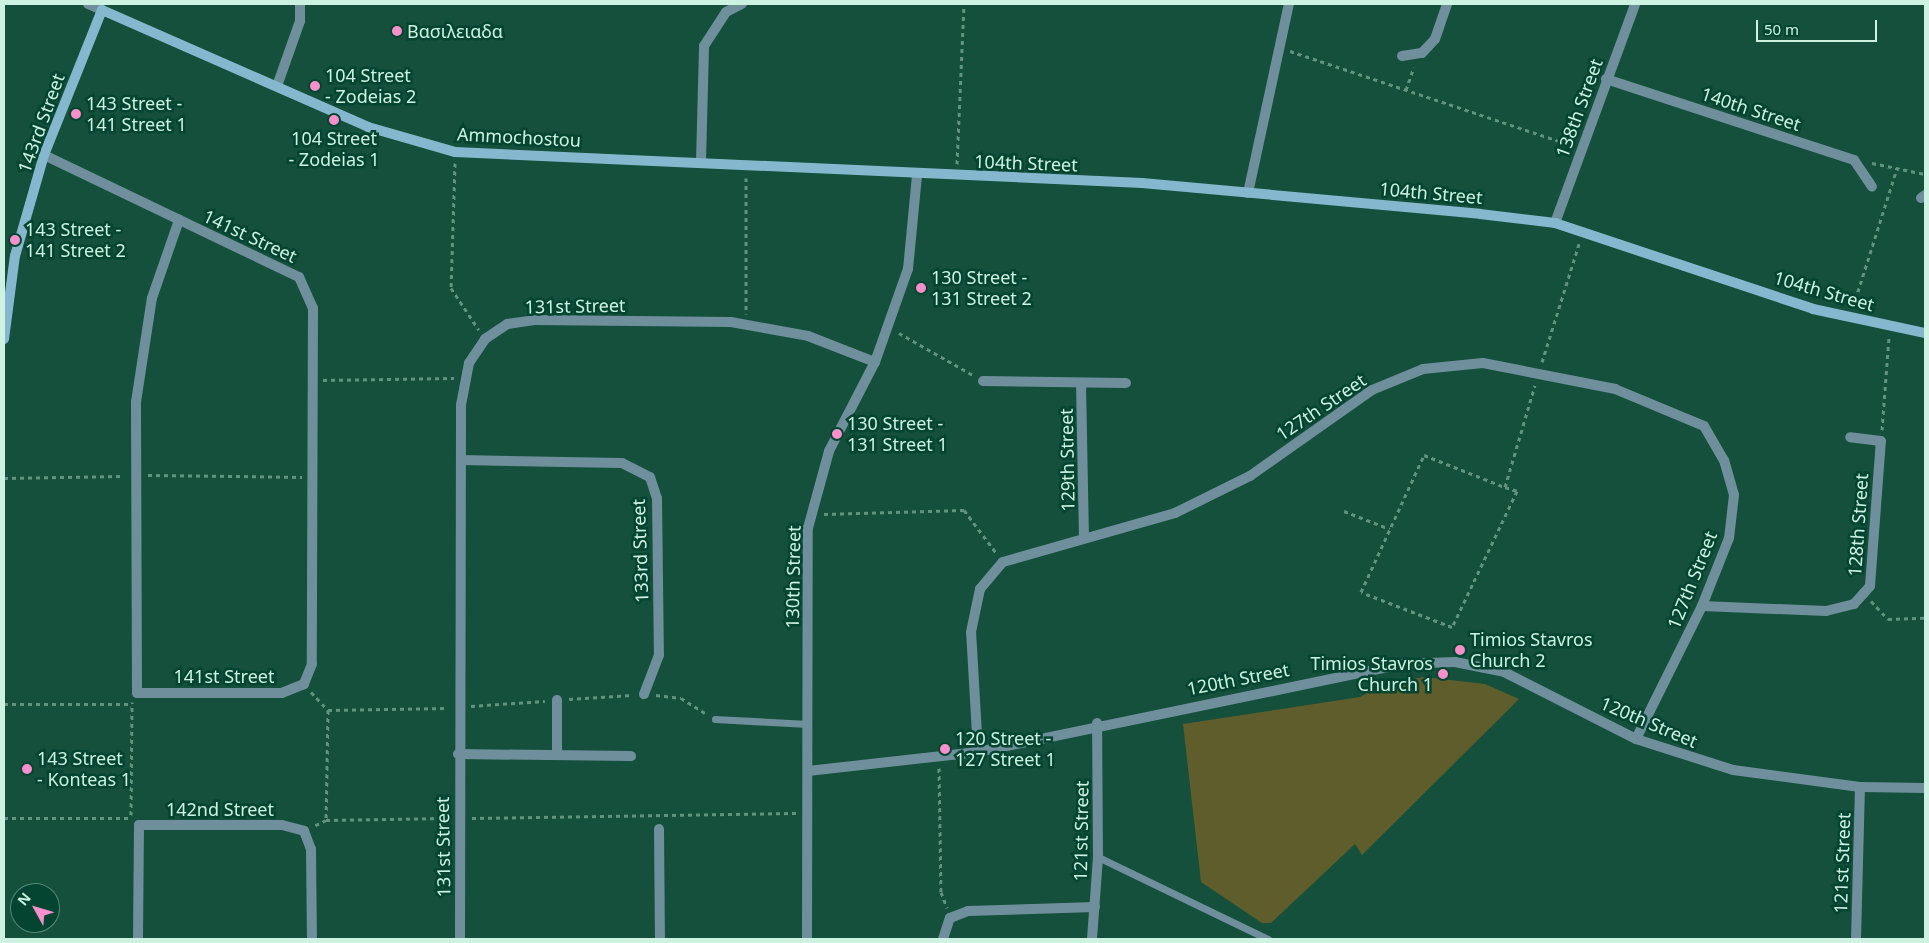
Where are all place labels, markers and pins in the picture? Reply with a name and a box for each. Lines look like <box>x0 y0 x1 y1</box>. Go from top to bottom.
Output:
place label: Βασιλειαδα <box>407 20 503 42</box>
marker: Βασιλειαδα <box>391 25 403 37</box>
place label: 104 Street - Zodeias 2 <box>325 65 416 108</box>
marker: 104 Street - Zodeias 2 <box>309 80 321 92</box>
place label: 143 Street - 141 Street 1 <box>86 93 187 136</box>
marker: 143 Street - 141 Street 1 <box>70 108 82 120</box>
marker: 104 Street - Zodeias 1 <box>328 114 340 126</box>
place label: 104 Street - Zodeias 1 <box>288 128 380 170</box>
place label: 143 Street - 141 Street 2 <box>25 219 126 262</box>
marker: 143 Street - 141 Street 2 <box>9 234 21 246</box>
place label: 130 Street - 131 Street 2 <box>931 267 1032 310</box>
marker: 130 Street - 131 Street 2 <box>915 282 927 294</box>
place label: 130 Street - 131 Street 1 <box>847 413 948 456</box>
marker: 130 Street - 131 Street 1 <box>831 428 843 440</box>
place label: Timios Stavros Church 2 <box>1470 629 1593 672</box>
marker: Timios Stavros Church 2 <box>1454 644 1466 656</box>
place label: Timios Stavros Church 1 <box>1310 653 1433 696</box>
marker: Timios Stavros Church 1 <box>1437 668 1449 680</box>
place label: 120 Street - 127 Street 1 <box>955 728 1056 771</box>
marker: 120 Street - 127 Street 1 <box>939 743 951 755</box>
place label: 143 Street - Konteas 1 <box>37 748 131 791</box>
marker: 143 Street - Konteas 1 <box>21 763 33 775</box>

